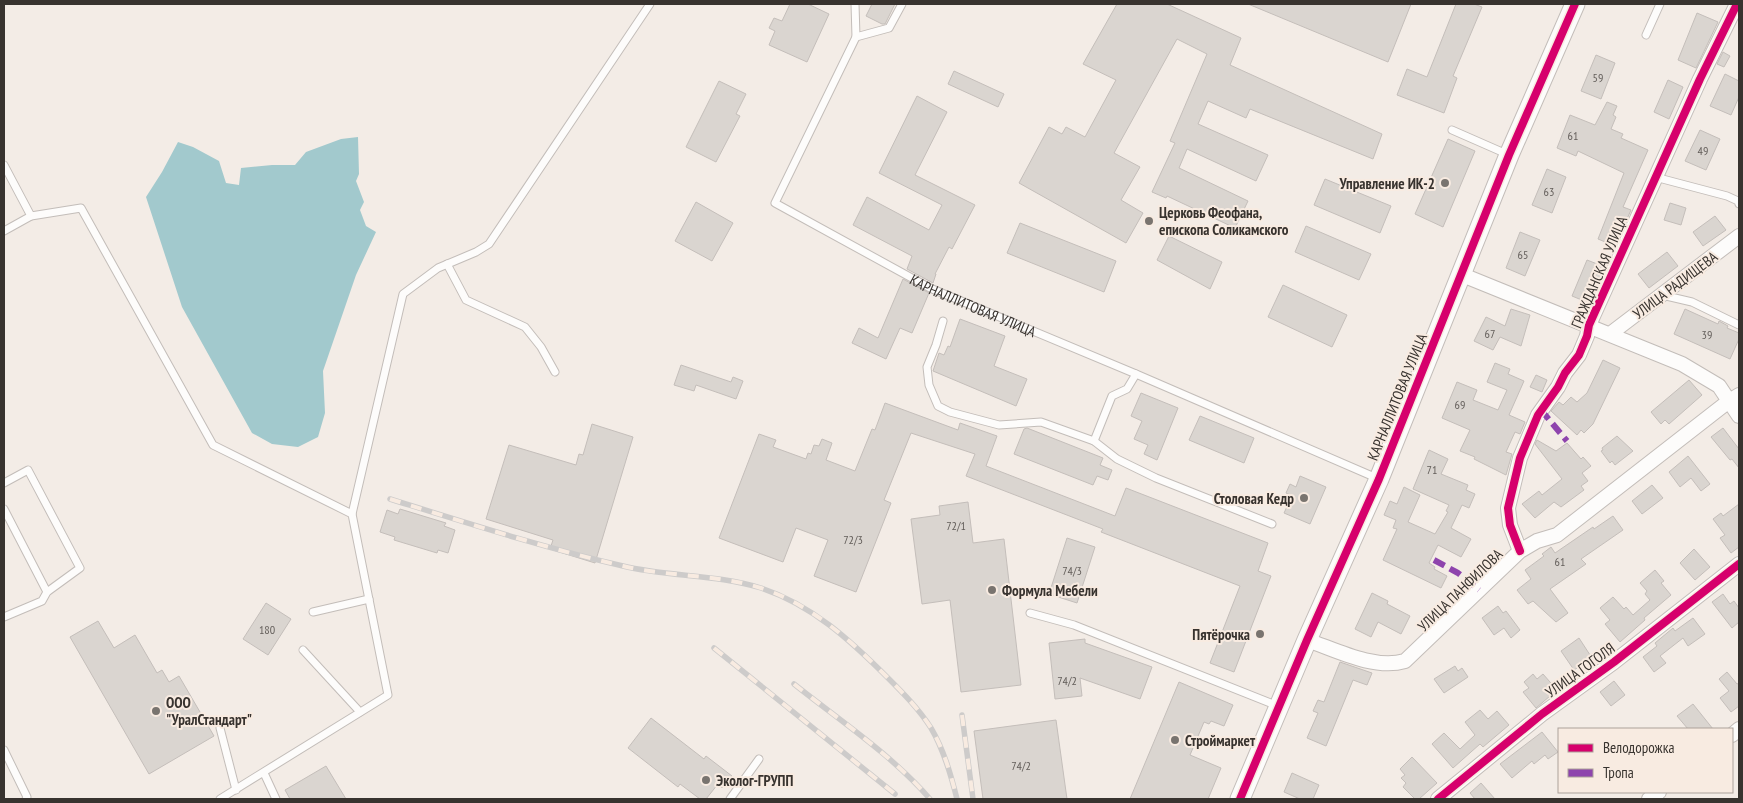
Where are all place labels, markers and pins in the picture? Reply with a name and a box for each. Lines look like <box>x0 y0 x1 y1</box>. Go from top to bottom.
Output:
place label: Управление ИК-2 <box>1338 174 1435 193</box>
marker: Управление ИК-2 <box>1439 177 1451 189</box>
place label: Церковь Феофана, епископа Соликамского <box>1159 203 1289 239</box>
marker: Церковь Феофана, епископа Соликамского <box>1143 215 1155 227</box>
place label: Столовая Кедр <box>1214 489 1294 508</box>
marker: Столовая Кедр <box>1298 492 1310 504</box>
place label: Формула Мебели <box>1002 581 1098 600</box>
marker: Формула Мебели <box>986 584 998 596</box>
place label: Пятёрочка <box>1192 625 1250 644</box>
marker: Пятёрочка <box>1254 628 1266 640</box>
place label: ООО "УралСтандарт" <box>166 693 252 729</box>
marker: ООО "УралСтандарт" <box>150 705 162 717</box>
place label: Строймаркет <box>1185 731 1256 750</box>
marker: Строймаркет <box>1169 734 1181 746</box>
place label: Эколог-ГРУПП <box>716 771 793 790</box>
marker: Эколог-ГРУПП <box>700 774 712 786</box>

